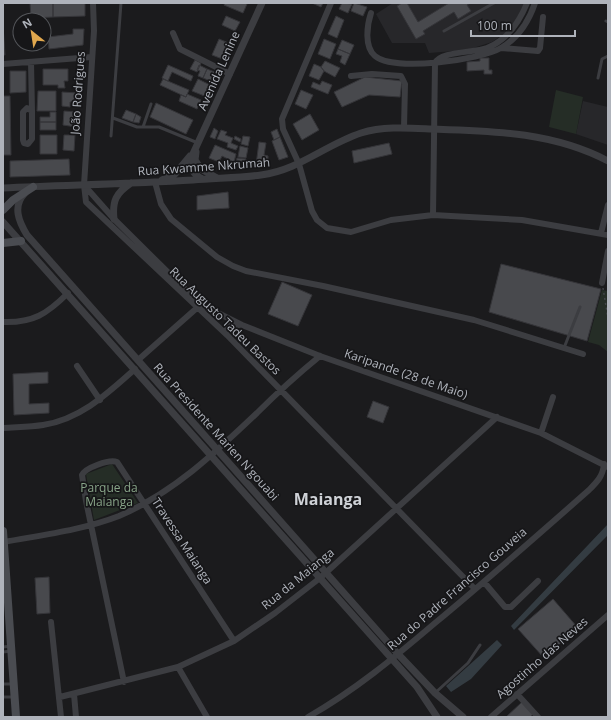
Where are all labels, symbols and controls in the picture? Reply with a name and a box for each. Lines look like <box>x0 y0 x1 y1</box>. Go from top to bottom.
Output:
north arrow <box>12 12 52 52</box>
scale bar <box>471 12 575 38</box>
text: N <box>19 14 34 32</box>
text: 100 m <box>477 17 512 34</box>
street label: Avenida Lenine <box>193 28 244 113</box>
street label: João Rodrigues <box>66 50 89 136</box>
street label: Rua Kwamme Nkrumah <box>137 153 271 180</box>
street label: Rua Augusto Tadeu Bastos <box>166 263 285 379</box>
street label: Karipande (28 de Maio) <box>342 344 471 403</box>
street label: Rua Presidente Marien N'gouabi <box>150 359 283 504</box>
park label: Parque da Maianga <box>80 479 138 510</box>
district label: Maianga <box>294 488 362 510</box>
street label: Travessa Maianga <box>148 494 217 587</box>
street label: Rua do Padre Francisco Gouveia <box>383 523 530 654</box>
street label: Rua da Maianga <box>258 544 338 613</box>
street label: Agostinho das Neves <box>492 613 591 702</box>

